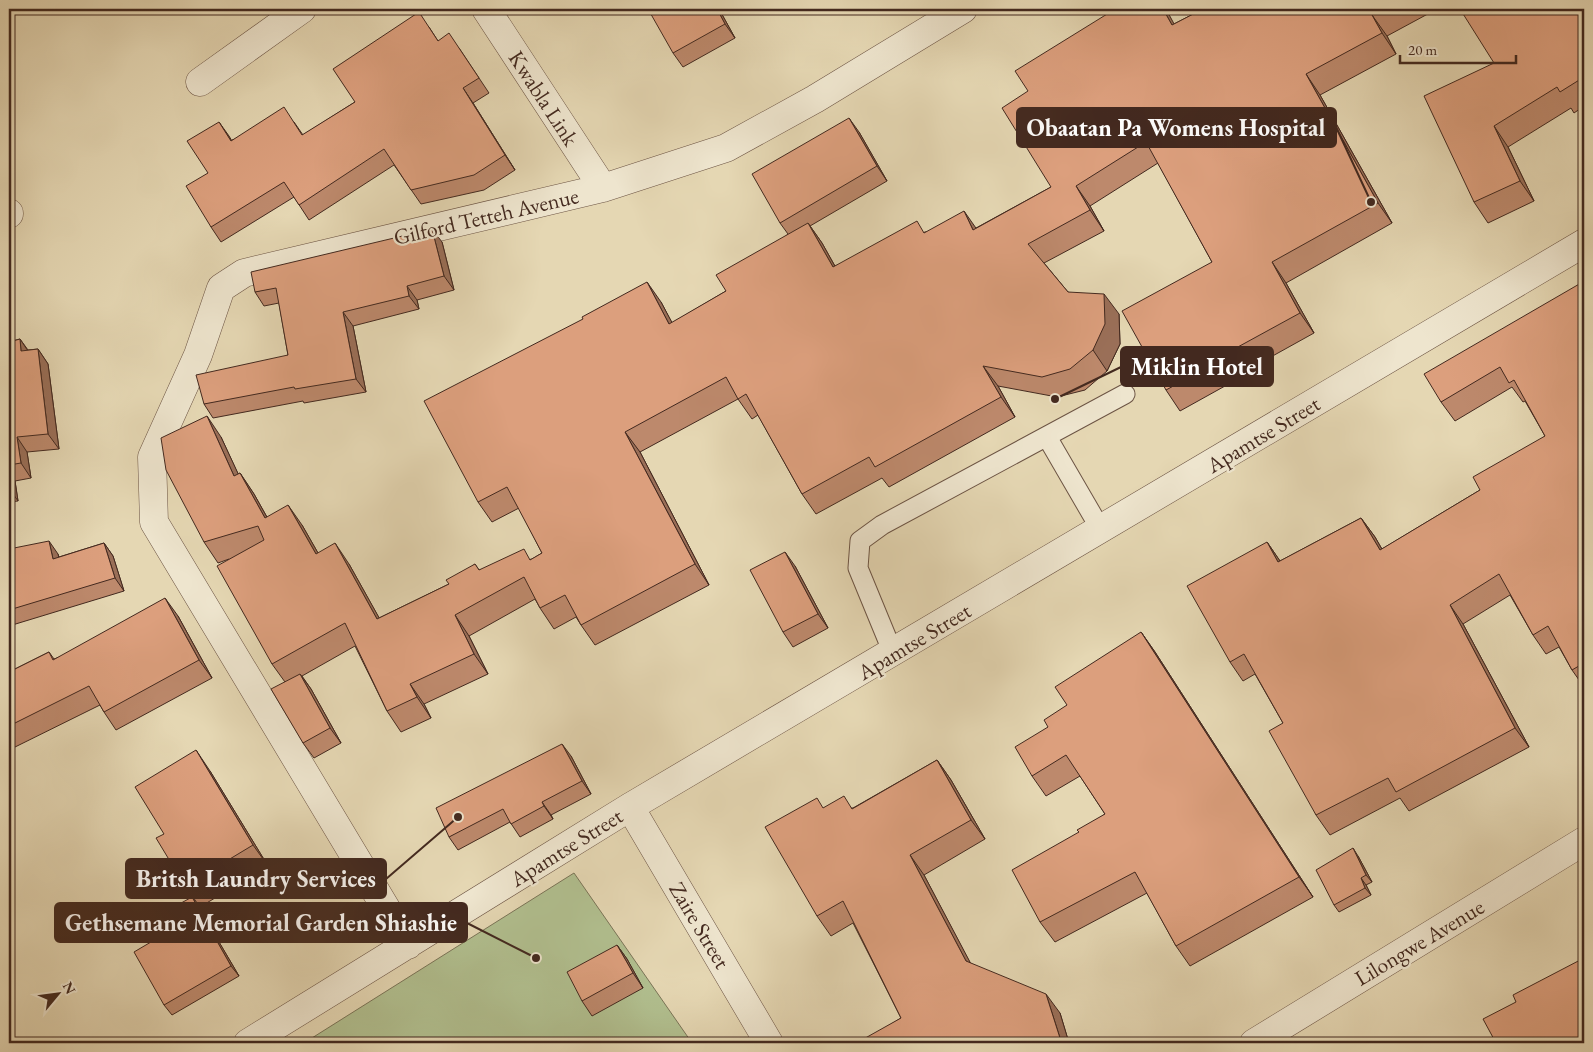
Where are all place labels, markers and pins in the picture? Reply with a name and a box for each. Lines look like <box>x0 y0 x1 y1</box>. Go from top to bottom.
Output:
callout: Obaatan Pa Womens Hospital <box>1017 108 1336 147</box>
callout: Miklin Hotel <box>1121 347 1273 386</box>
callout: Britsh Laundry Services <box>126 859 386 898</box>
callout: Gethsemane Memorial Garden Shiashie <box>55 903 467 942</box>

